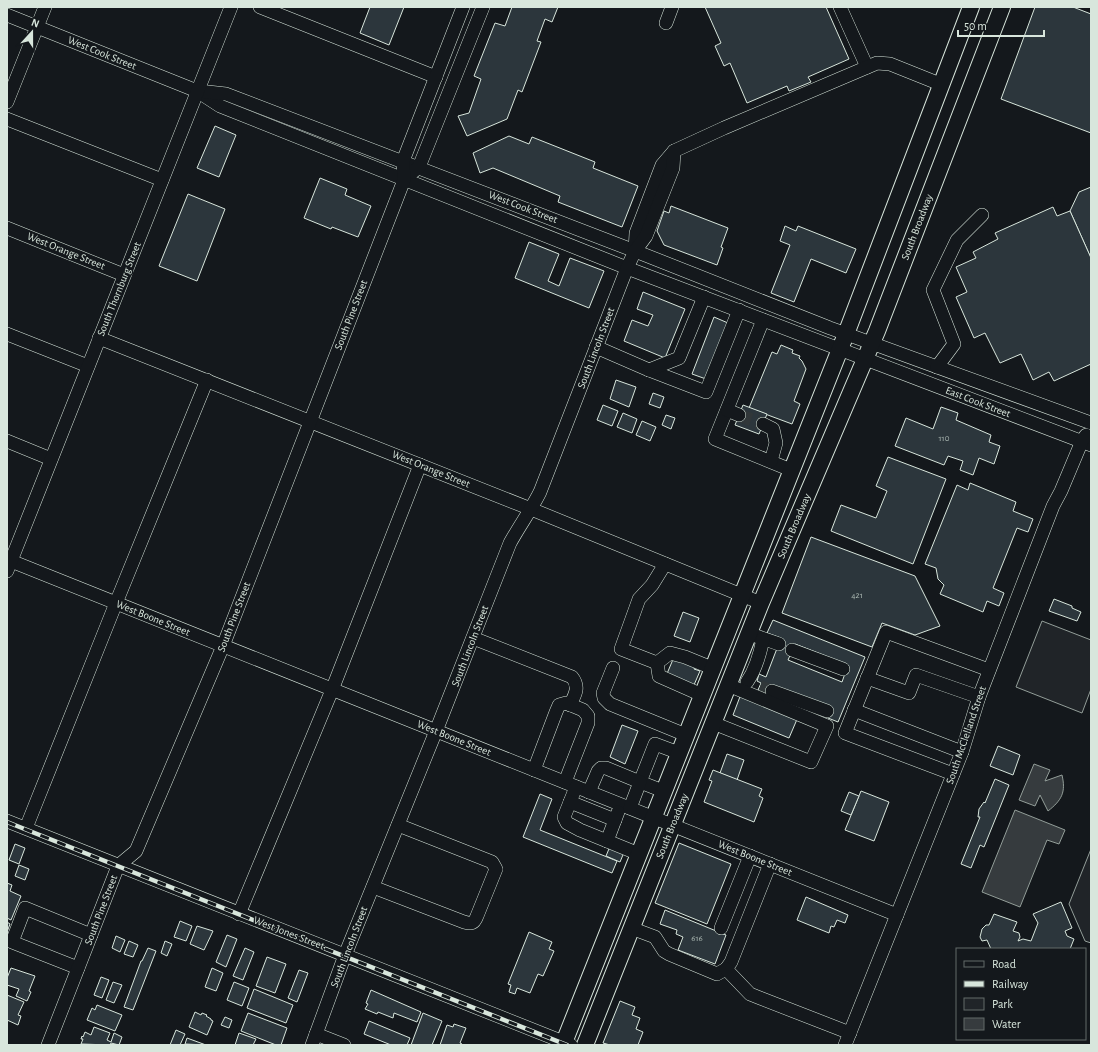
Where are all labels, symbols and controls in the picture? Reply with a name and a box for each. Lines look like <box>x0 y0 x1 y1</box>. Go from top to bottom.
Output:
north arrow <box>12 12 52 52</box>
scale bar <box>958 12 1044 38</box>
text: N <box>30 17 41 30</box>
text: 50 m <box>964 20 987 32</box>
street label: West Cook Street <box>66 34 138 72</box>
street label: West Cook Street <box>487 189 559 225</box>
street label: South Broadway <box>899 192 935 261</box>
street label: West Orange Street <box>25 230 107 272</box>
street label: South Thornburg Street <box>95 240 143 338</box>
street label: South Pine Street <box>333 278 370 351</box>
street label: South Lincoln Street <box>576 306 617 390</box>
street label: East Cook Street <box>944 385 1012 420</box>
house number: 110 <box>939 434 950 443</box>
street label: West Orange Street <box>390 448 472 490</box>
street label: South Broadway <box>775 492 813 560</box>
street label: South Pine Street <box>216 580 253 653</box>
house number: 421 <box>851 591 863 600</box>
street label: West Boone Street <box>114 598 192 638</box>
street label: South Lincoln Street <box>450 604 491 688</box>
street label: South McClelland Street <box>944 684 988 785</box>
street label: West Boone Street <box>415 718 493 758</box>
street label: South Broadway <box>654 791 690 860</box>
street label: West Boone Street <box>716 838 794 878</box>
street label: South Pine Street <box>83 873 120 946</box>
street label: South Lincoln Street <box>329 905 370 989</box>
street label: West Jones Street <box>252 914 326 952</box>
house number: 616 <box>691 934 703 943</box>
legend <box>956 948 1086 1040</box>
text: Road <box>992 958 1016 970</box>
text: Railway <box>992 978 1028 991</box>
text: Park <box>992 998 1013 1010</box>
text: Water <box>992 1018 1021 1030</box>

